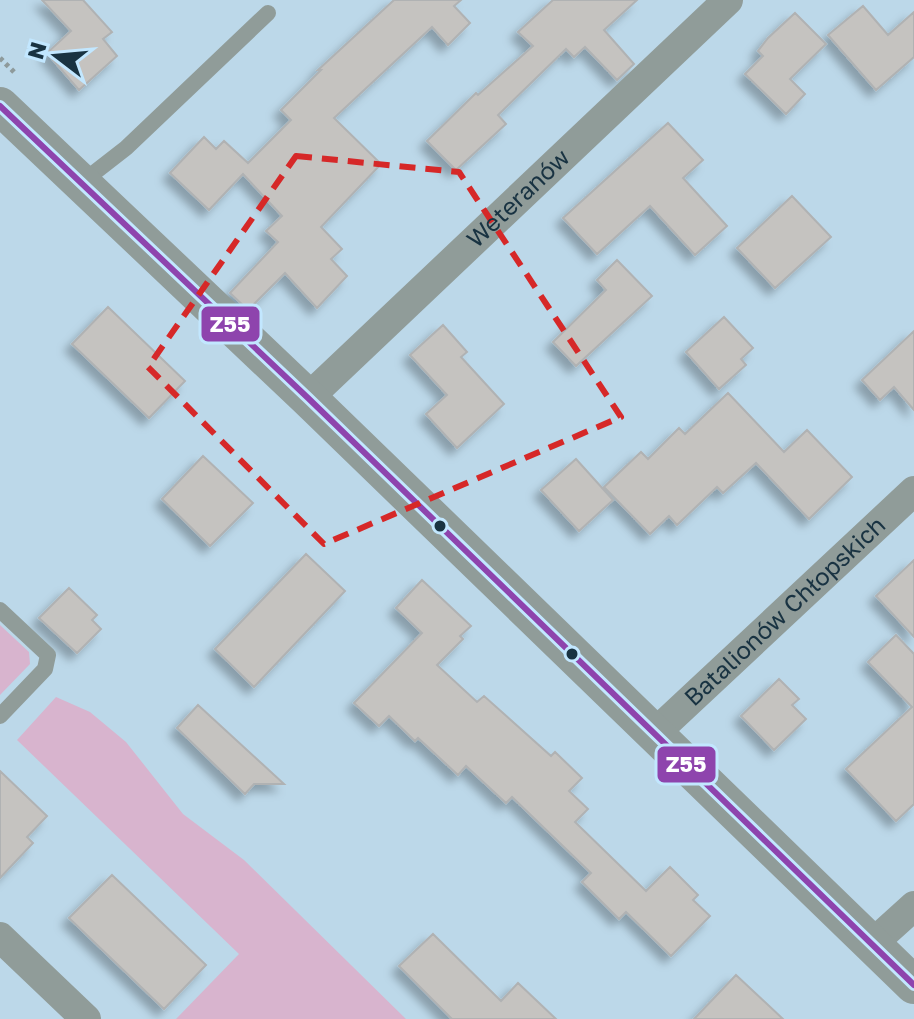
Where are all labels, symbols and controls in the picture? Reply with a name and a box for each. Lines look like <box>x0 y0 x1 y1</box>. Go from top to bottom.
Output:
north arrow <box>16 16 96 96</box>
text: N <box>21 39 52 62</box>
street label: Weteranów <box>460 142 575 253</box>
line badge: Z55 <box>200 305 261 343</box>
text: Z55 <box>210 310 250 337</box>
street label: Batalionów Chłopskich <box>678 510 890 711</box>
unlabelled marker <box>432 518 448 534</box>
unlabelled marker <box>564 646 580 662</box>
line badge: Z55 <box>656 745 717 784</box>
text: Z55 <box>666 750 706 777</box>

